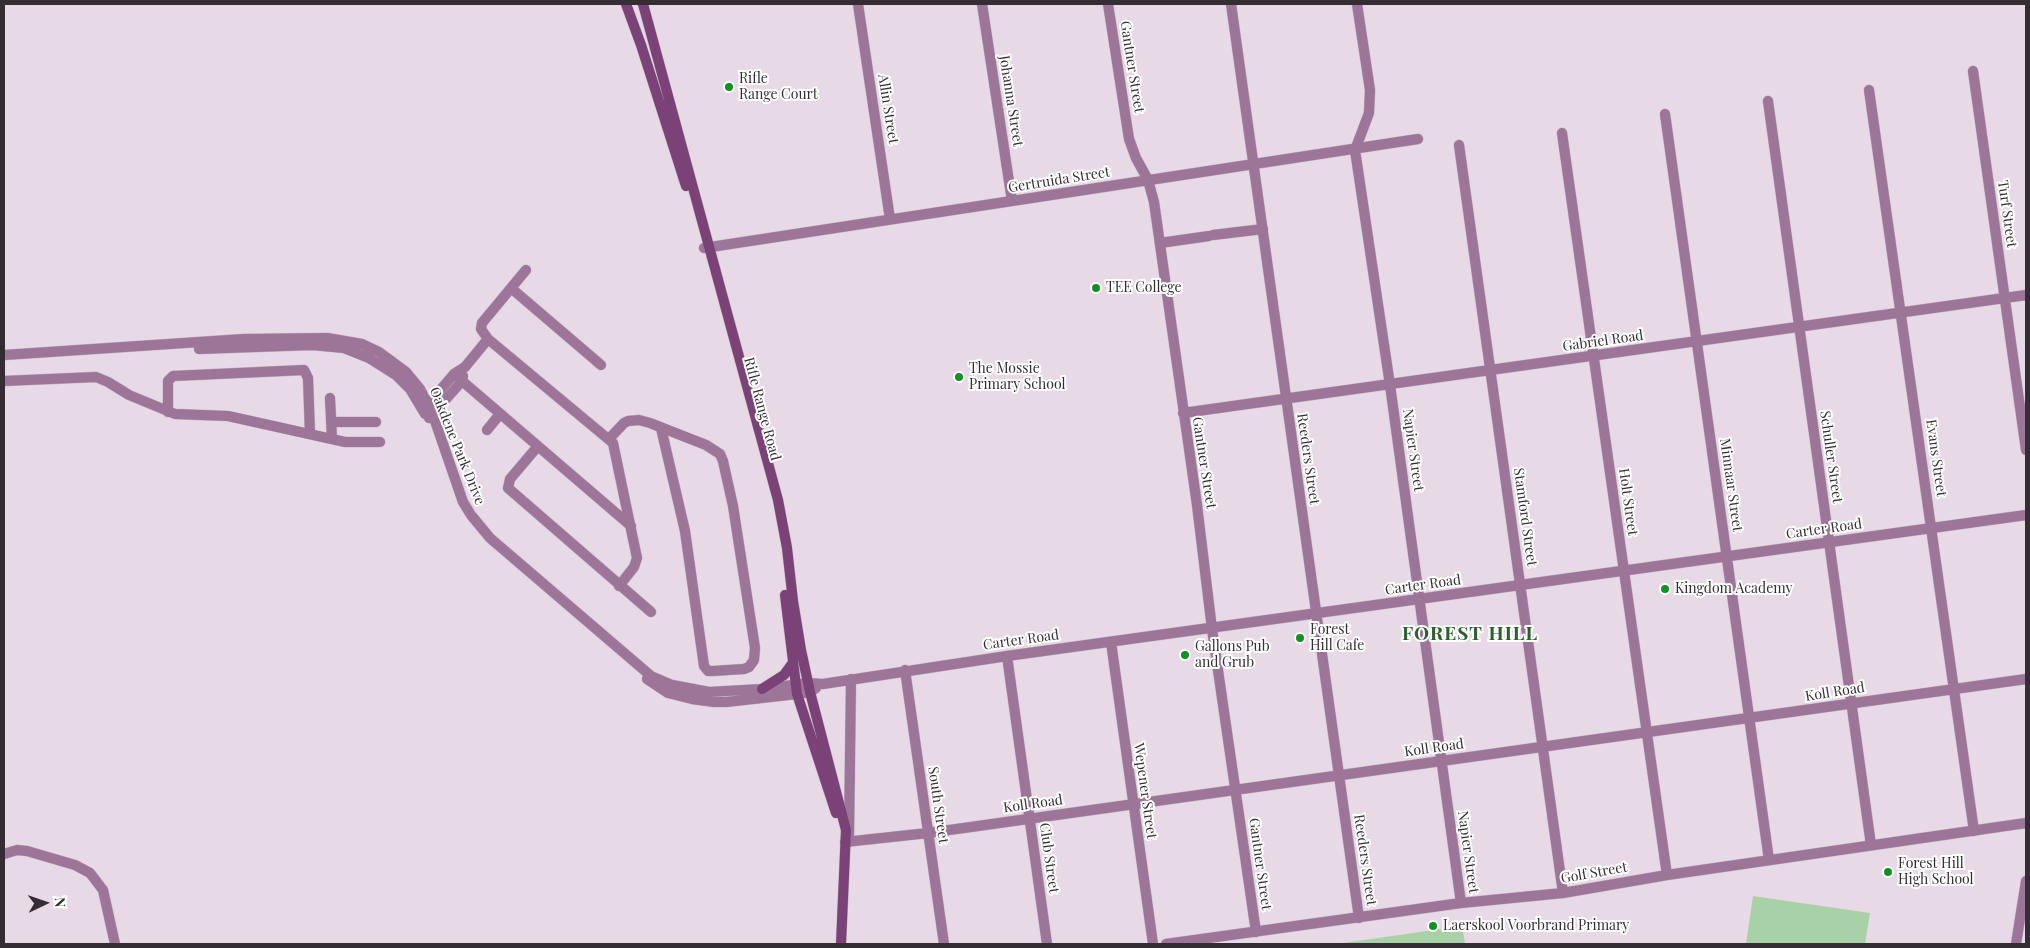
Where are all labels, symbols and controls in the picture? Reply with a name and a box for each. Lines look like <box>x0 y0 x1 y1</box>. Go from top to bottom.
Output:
street label: Gantner Street <box>1116 20 1148 114</box>
street label: Johanna Street <box>996 54 1026 148</box>
place label: Rifle Range Court <box>739 71 818 104</box>
street label: Allin Street <box>874 73 902 145</box>
marker: Rifle Range Court <box>723 81 735 93</box>
street label: Gertruida Street <box>1007 164 1111 196</box>
street label: Turf Street <box>1994 179 2020 249</box>
place label: TEE College <box>1106 280 1182 296</box>
marker: TEE College <box>1090 282 1102 294</box>
street label: Gabriel Road <box>1562 327 1644 355</box>
street label: Rifle Range Road <box>740 356 784 462</box>
place label: The Mossie Primary School <box>969 361 1066 394</box>
marker: The Mossie Primary School <box>953 371 965 383</box>
street label: Oakdene Park Drive <box>426 385 488 507</box>
street label: Napier Street <box>1399 408 1427 492</box>
street label: Schuller Street <box>1816 410 1846 504</box>
street label: Reeders Street <box>1293 412 1323 506</box>
street label: Gantner Street <box>1188 416 1220 510</box>
street label: Evans Street <box>1922 418 1950 498</box>
street label: Minnaar Street <box>1716 437 1746 533</box>
street label: Stamford Street <box>1510 467 1540 567</box>
street label: Holt Street <box>1615 467 1641 537</box>
street label: Carter Road <box>1785 515 1863 543</box>
street label: Carter Road <box>1384 571 1462 599</box>
place label: Kingdom Academy <box>1675 581 1793 597</box>
marker: Kingdom Academy <box>1659 583 1671 595</box>
place label: Forest Hill Cafe <box>1310 622 1364 654</box>
district label: FOREST HILL <box>1401 623 1539 645</box>
street label: Carter Road <box>982 626 1060 654</box>
marker: Forest Hill Cafe <box>1294 632 1306 644</box>
place label: Gallons Pub and Grub <box>1195 639 1270 672</box>
marker: Gallons Pub and Grub <box>1179 649 1191 661</box>
street label: Koll Road <box>1804 679 1866 705</box>
street label: Koll Road <box>1403 736 1465 760</box>
street label: Wepener Street <box>1130 742 1160 840</box>
street label: South Street <box>924 765 952 845</box>
street label: Koll Road <box>1002 792 1064 816</box>
street label: Napier Street <box>1454 810 1482 894</box>
street label: Reeders Street <box>1350 813 1380 907</box>
street label: Gantner Street <box>1245 817 1275 911</box>
street label: Club Street <box>1036 822 1062 894</box>
place label: Forest Hill High School <box>1898 856 1974 889</box>
street label: Golf Street <box>1560 859 1628 887</box>
marker: Forest Hill High School <box>1882 866 1894 878</box>
north arrow <box>20 878 70 928</box>
text: N <box>51 897 70 908</box>
place label: Laerskool Voorbrand Primary <box>1443 918 1629 934</box>
marker: Laerskool Voorbrand Primary <box>1427 920 1439 932</box>

